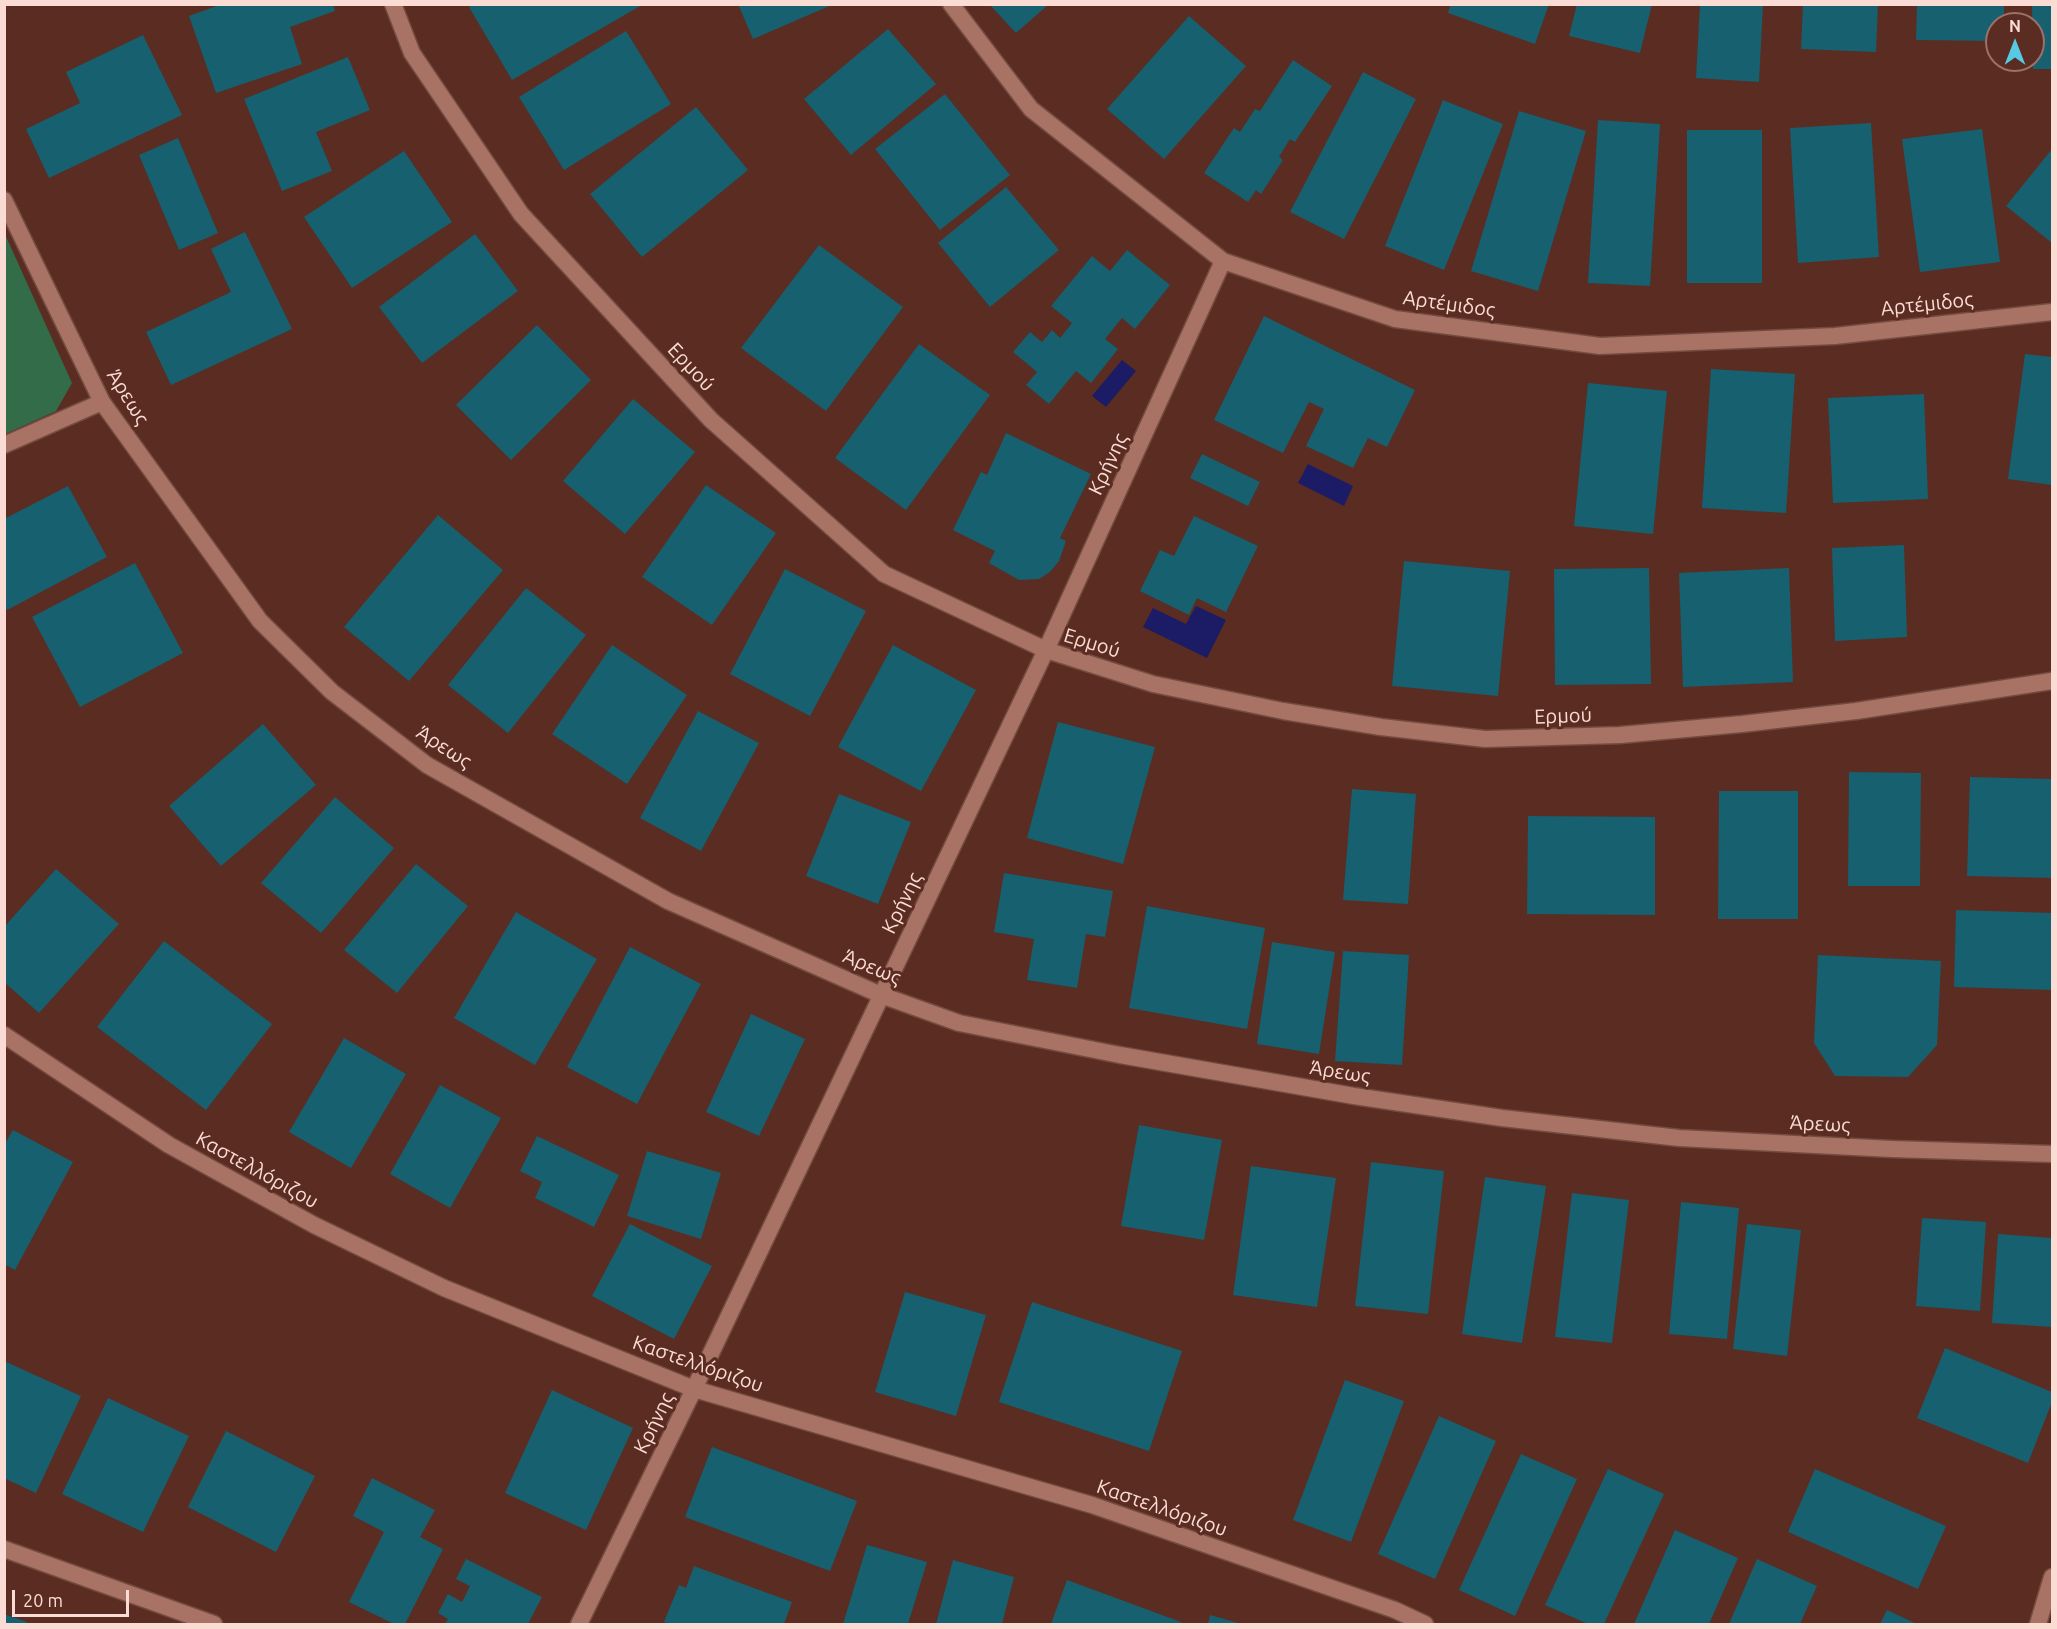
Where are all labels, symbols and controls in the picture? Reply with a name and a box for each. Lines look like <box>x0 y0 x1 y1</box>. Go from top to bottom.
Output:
north arrow <box>1985 12 2045 72</box>
text: N <box>2009 17 2021 35</box>
street label: Αρτέμιδος <box>1401 286 1497 322</box>
street label: Αρτέμιδος <box>1880 287 1974 321</box>
street label: Ερμού <box>663 338 719 396</box>
street label: Άρεως <box>102 365 154 429</box>
street label: Κρήνης <box>1083 429 1133 499</box>
street label: Ερμού <box>1061 623 1123 663</box>
street label: Ερμού <box>1534 703 1592 729</box>
street label: Άρεως <box>412 720 476 774</box>
street label: Κρήνης <box>877 868 927 938</box>
street label: Άρεως <box>839 944 905 990</box>
street label: Άρεως <box>1308 1055 1372 1089</box>
street label: Άρεως <box>1789 1110 1851 1138</box>
street label: Καστελλόριζου <box>192 1126 322 1214</box>
street label: Καστελλόριζου <box>630 1330 766 1398</box>
street label: Κρήνης <box>629 1388 679 1458</box>
street label: Καστελλόριζου <box>1094 1474 1230 1542</box>
scale bar <box>15 1578 132 1616</box>
text: 20 m <box>23 1590 63 1610</box>

